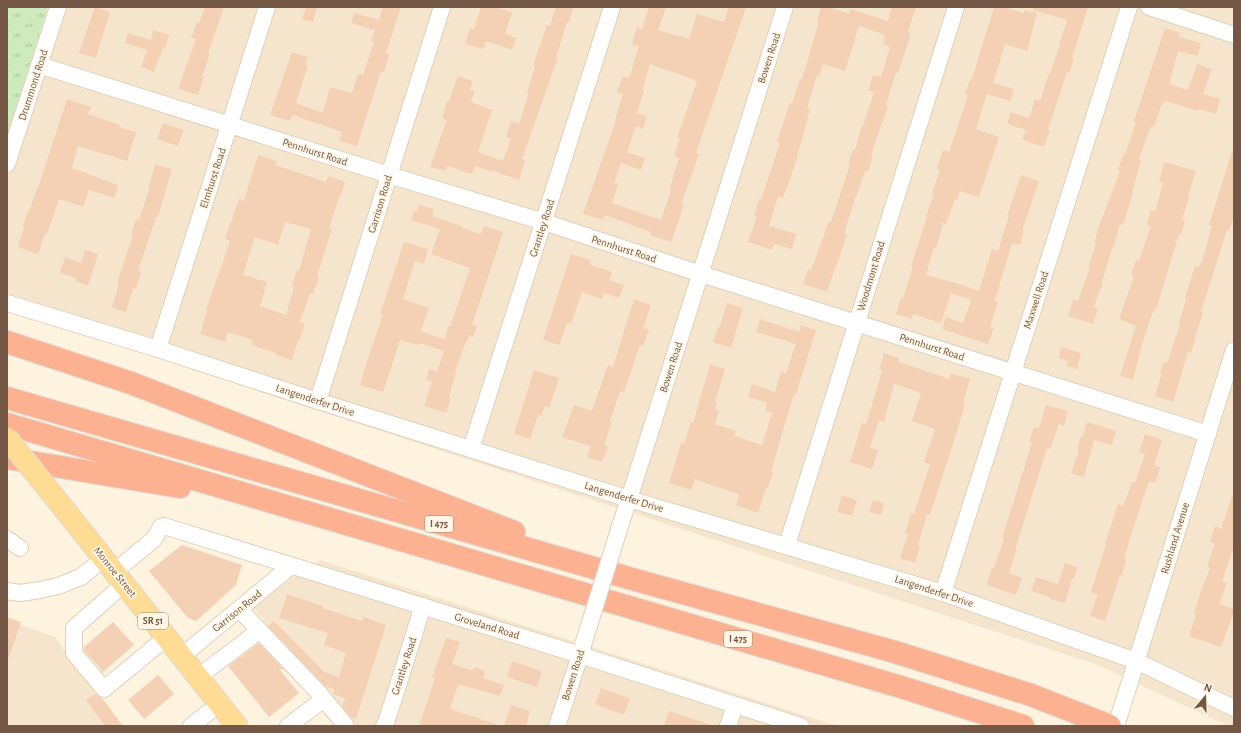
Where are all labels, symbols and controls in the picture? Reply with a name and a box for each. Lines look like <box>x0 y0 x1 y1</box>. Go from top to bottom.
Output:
street label: Bowen Road <box>756 31 782 85</box>
street label: Drummond Road <box>16 48 50 122</box>
street label: Pennhurst Road <box>281 136 349 168</box>
street label: Elmhurst Road <box>198 146 228 210</box>
street label: Garrison Road <box>366 173 394 234</box>
street label: Grantley Road <box>527 197 557 258</box>
street label: Pennhurst Road <box>590 233 658 265</box>
street label: Woodmont Road <box>855 239 887 312</box>
street label: Maxwell Road <box>1022 270 1051 330</box>
street label: Pennhurst Road <box>898 331 966 363</box>
street label: Bowen Road <box>658 340 684 394</box>
street label: Langenderfer Drive <box>274 382 356 418</box>
street label: Langenderfer Drive <box>583 480 665 514</box>
street label: Rushland Avenue <box>1159 501 1191 575</box>
road number: I 475 <box>425 516 453 532</box>
street label: Monroe Street <box>92 545 139 600</box>
street label: Langenderfer Drive <box>893 573 975 609</box>
street label: Garrison Road <box>210 588 264 634</box>
street label: Groveland Road <box>453 611 521 641</box>
road number: SR 51 <box>138 613 168 629</box>
road number: I 475 <box>724 631 752 647</box>
street label: Grantley Road <box>389 635 419 696</box>
street label: Bowen Road <box>560 648 586 702</box>
north arrow <box>1185 677 1225 717</box>
text: N <box>1203 682 1214 694</box>

